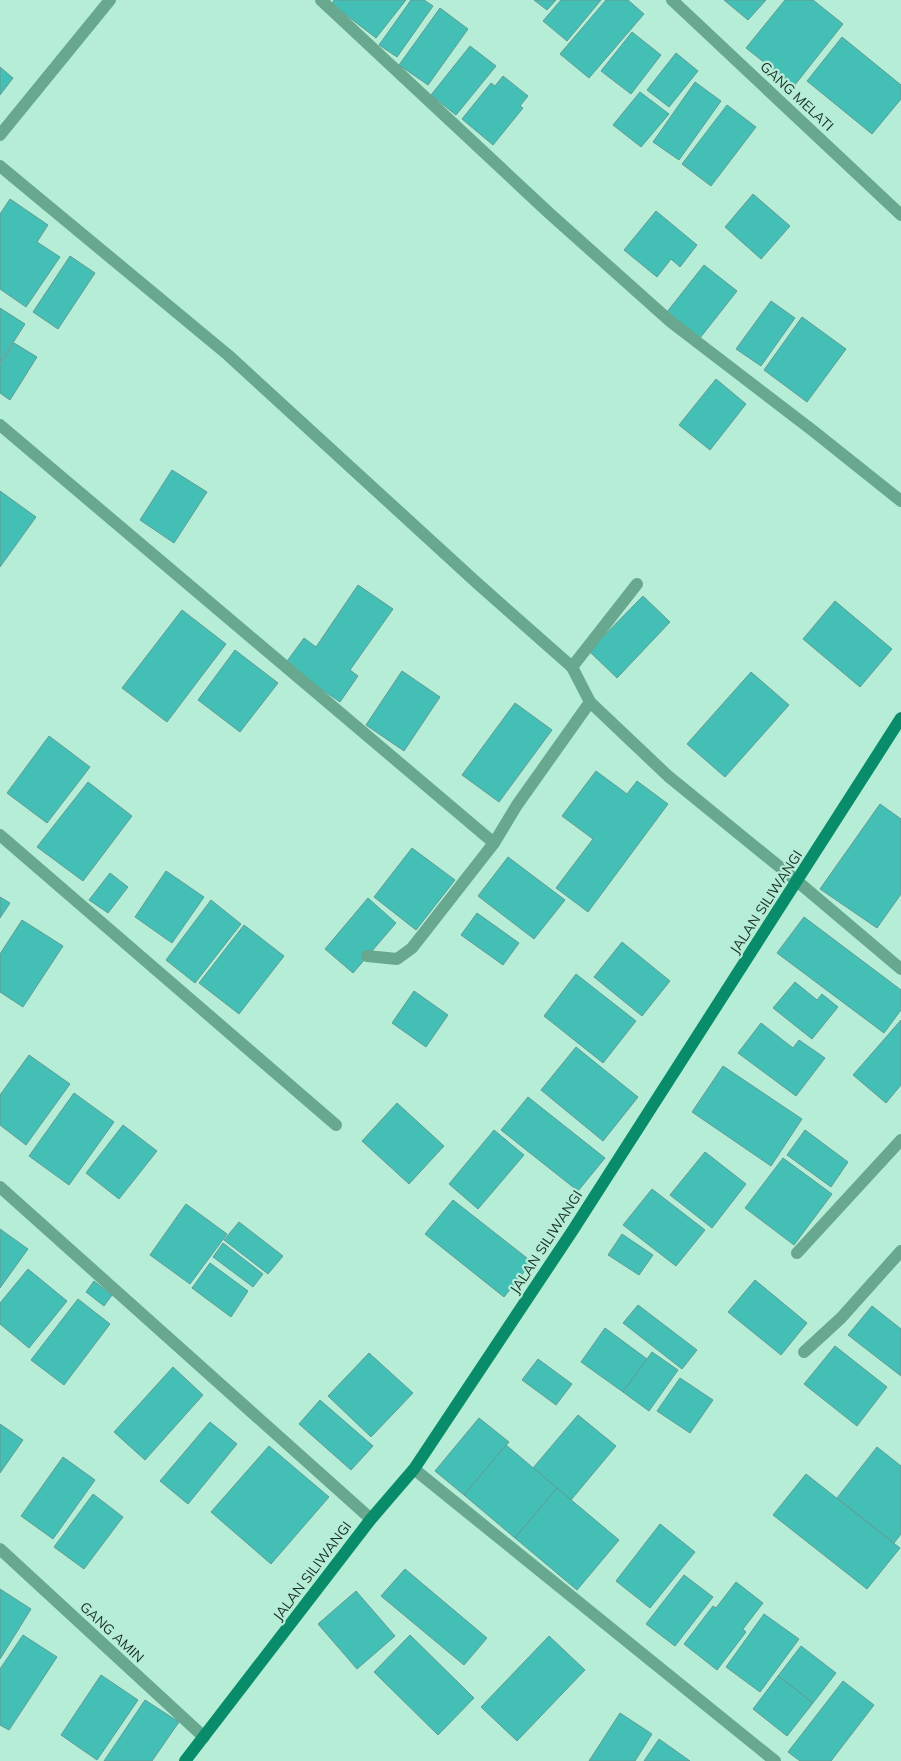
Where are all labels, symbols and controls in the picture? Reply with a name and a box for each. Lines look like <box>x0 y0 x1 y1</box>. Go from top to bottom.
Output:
street label: GANG MELATI <box>757 57 837 135</box>
street label: JALAN SILIWANGI <box>726 847 806 957</box>
street label: JALAN SILIWANGI <box>506 1187 586 1297</box>
street label: JALAN SILIWANGI <box>269 1518 355 1624</box>
street label: GANG AMIN <box>76 1598 148 1666</box>

